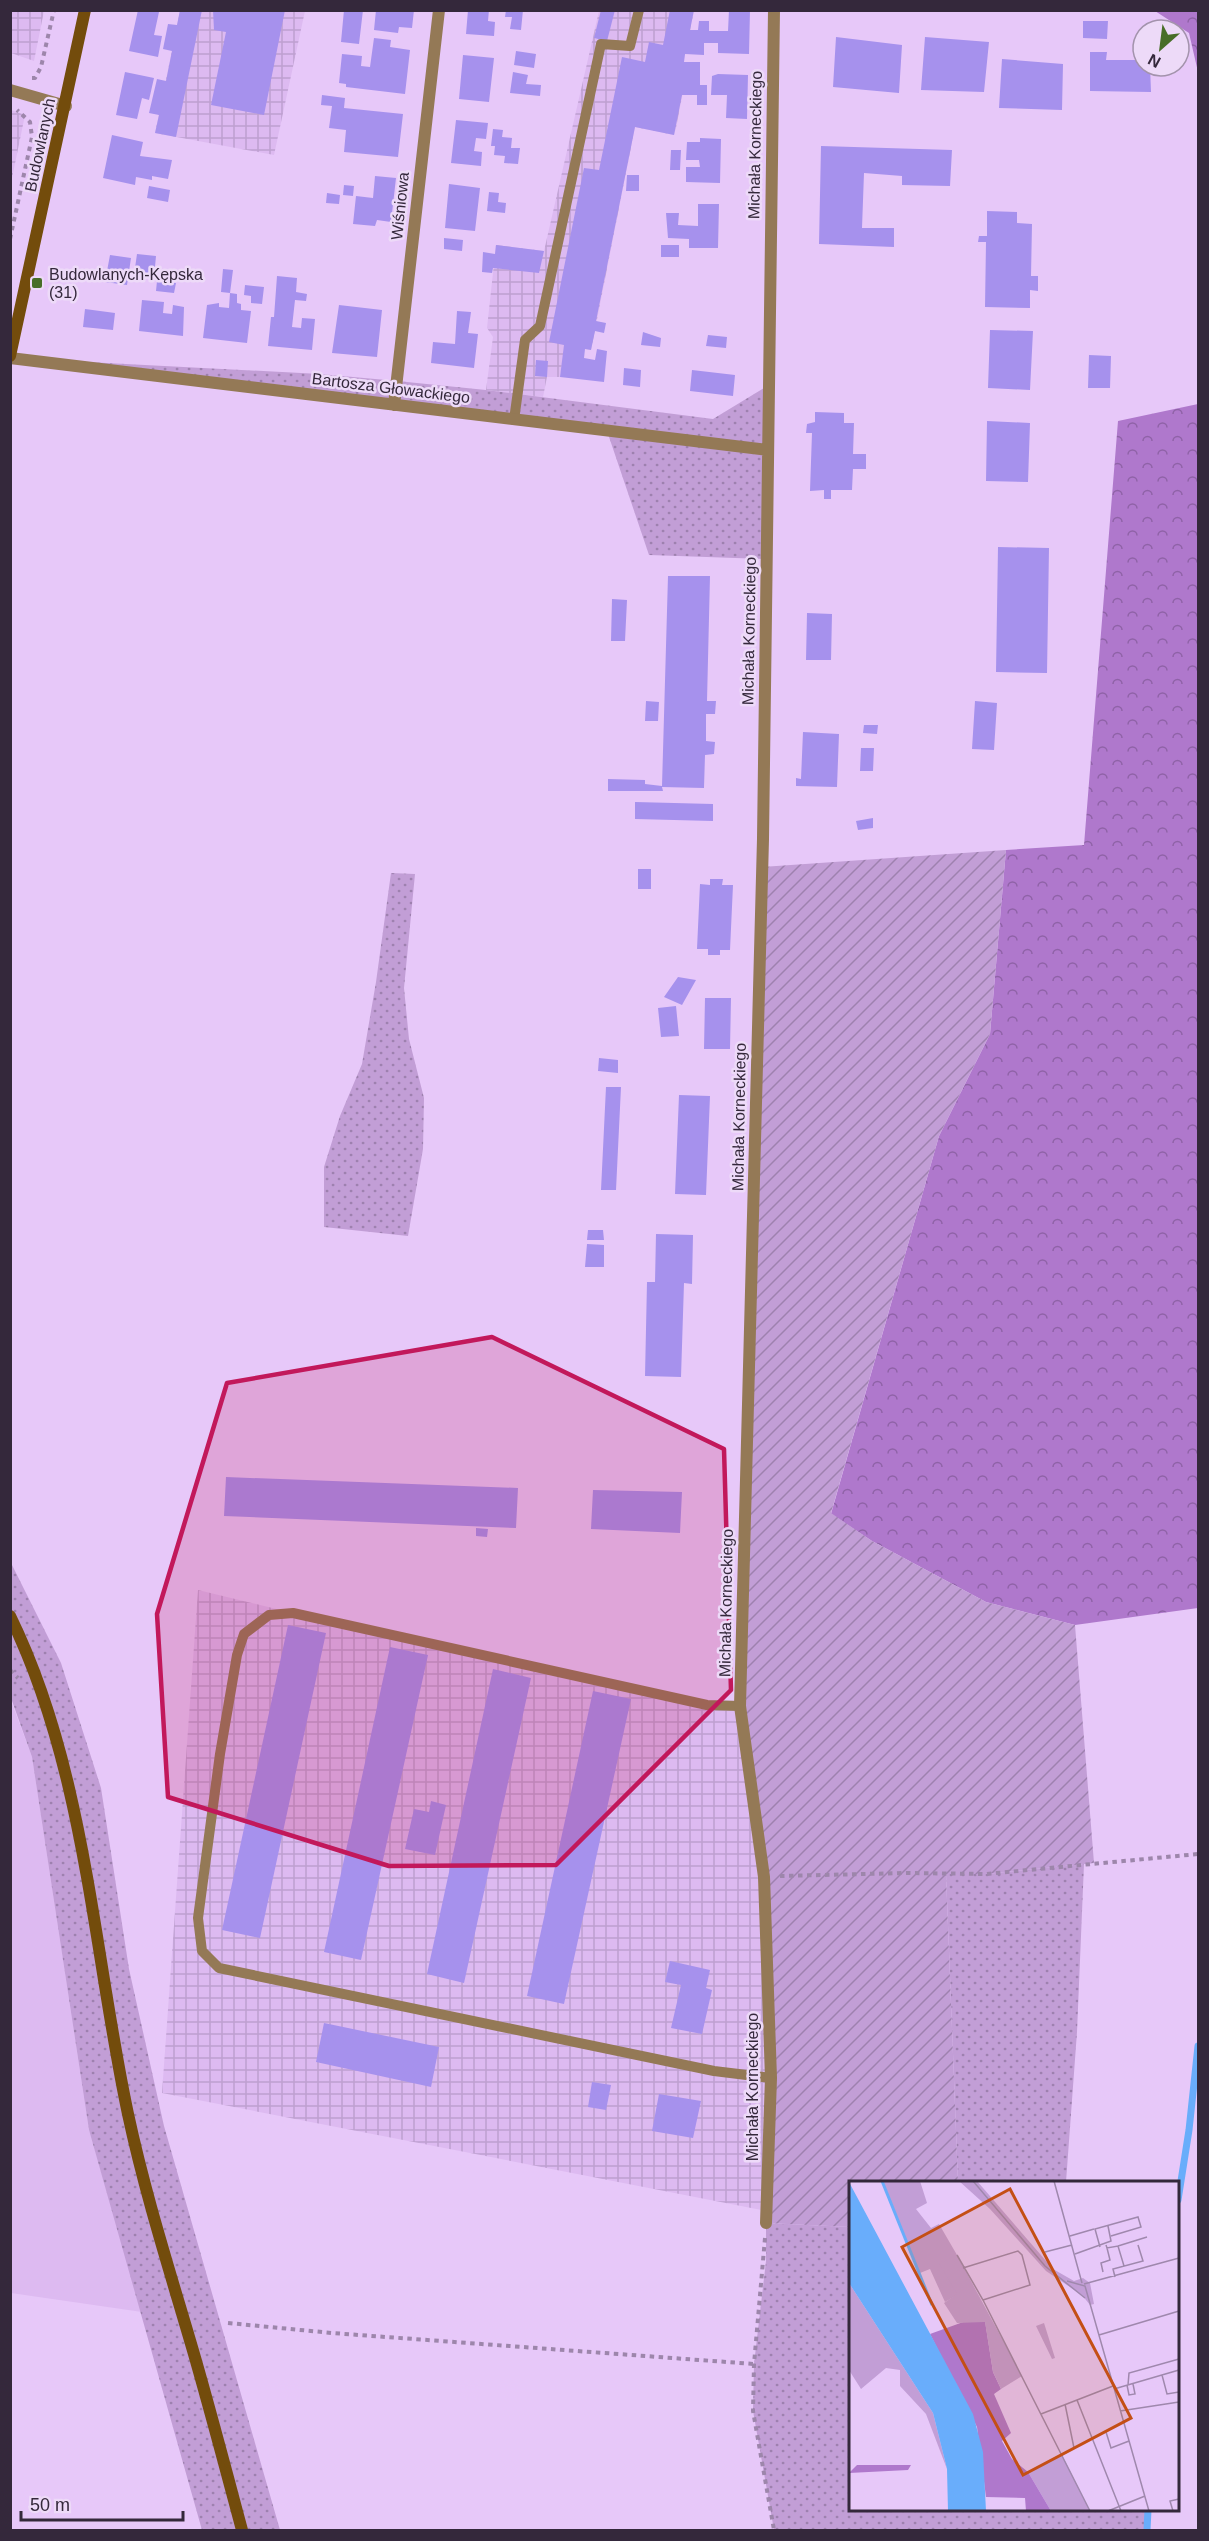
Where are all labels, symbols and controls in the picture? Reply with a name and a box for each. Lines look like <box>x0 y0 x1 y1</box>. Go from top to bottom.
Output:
north arrow <box>1131 18 1191 78</box>
text: N <box>1145 51 1163 71</box>
street label: Michała Korneckiego <box>745 71 765 219</box>
street label: Budowlanych <box>22 97 58 193</box>
street label: Wiśniowa <box>388 171 412 241</box>
place label: Budowlanych-Kępska (31) <box>49 266 203 301</box>
marker: Budowlanych-Kępska (31) <box>30 276 44 290</box>
street label: Bartosza Głowackiego <box>311 370 471 406</box>
street label: Michała Korneckiego <box>739 557 759 705</box>
street label: Michała Korneckiego <box>729 1043 749 1191</box>
street label: Michała Korneckiego <box>716 1529 736 1677</box>
street label: Michała Korneckiego <box>744 2013 761 2161</box>
inset map <box>849 2181 1179 2511</box>
scale bar <box>21 2484 183 2522</box>
text: 50 m <box>30 2495 70 2515</box>

